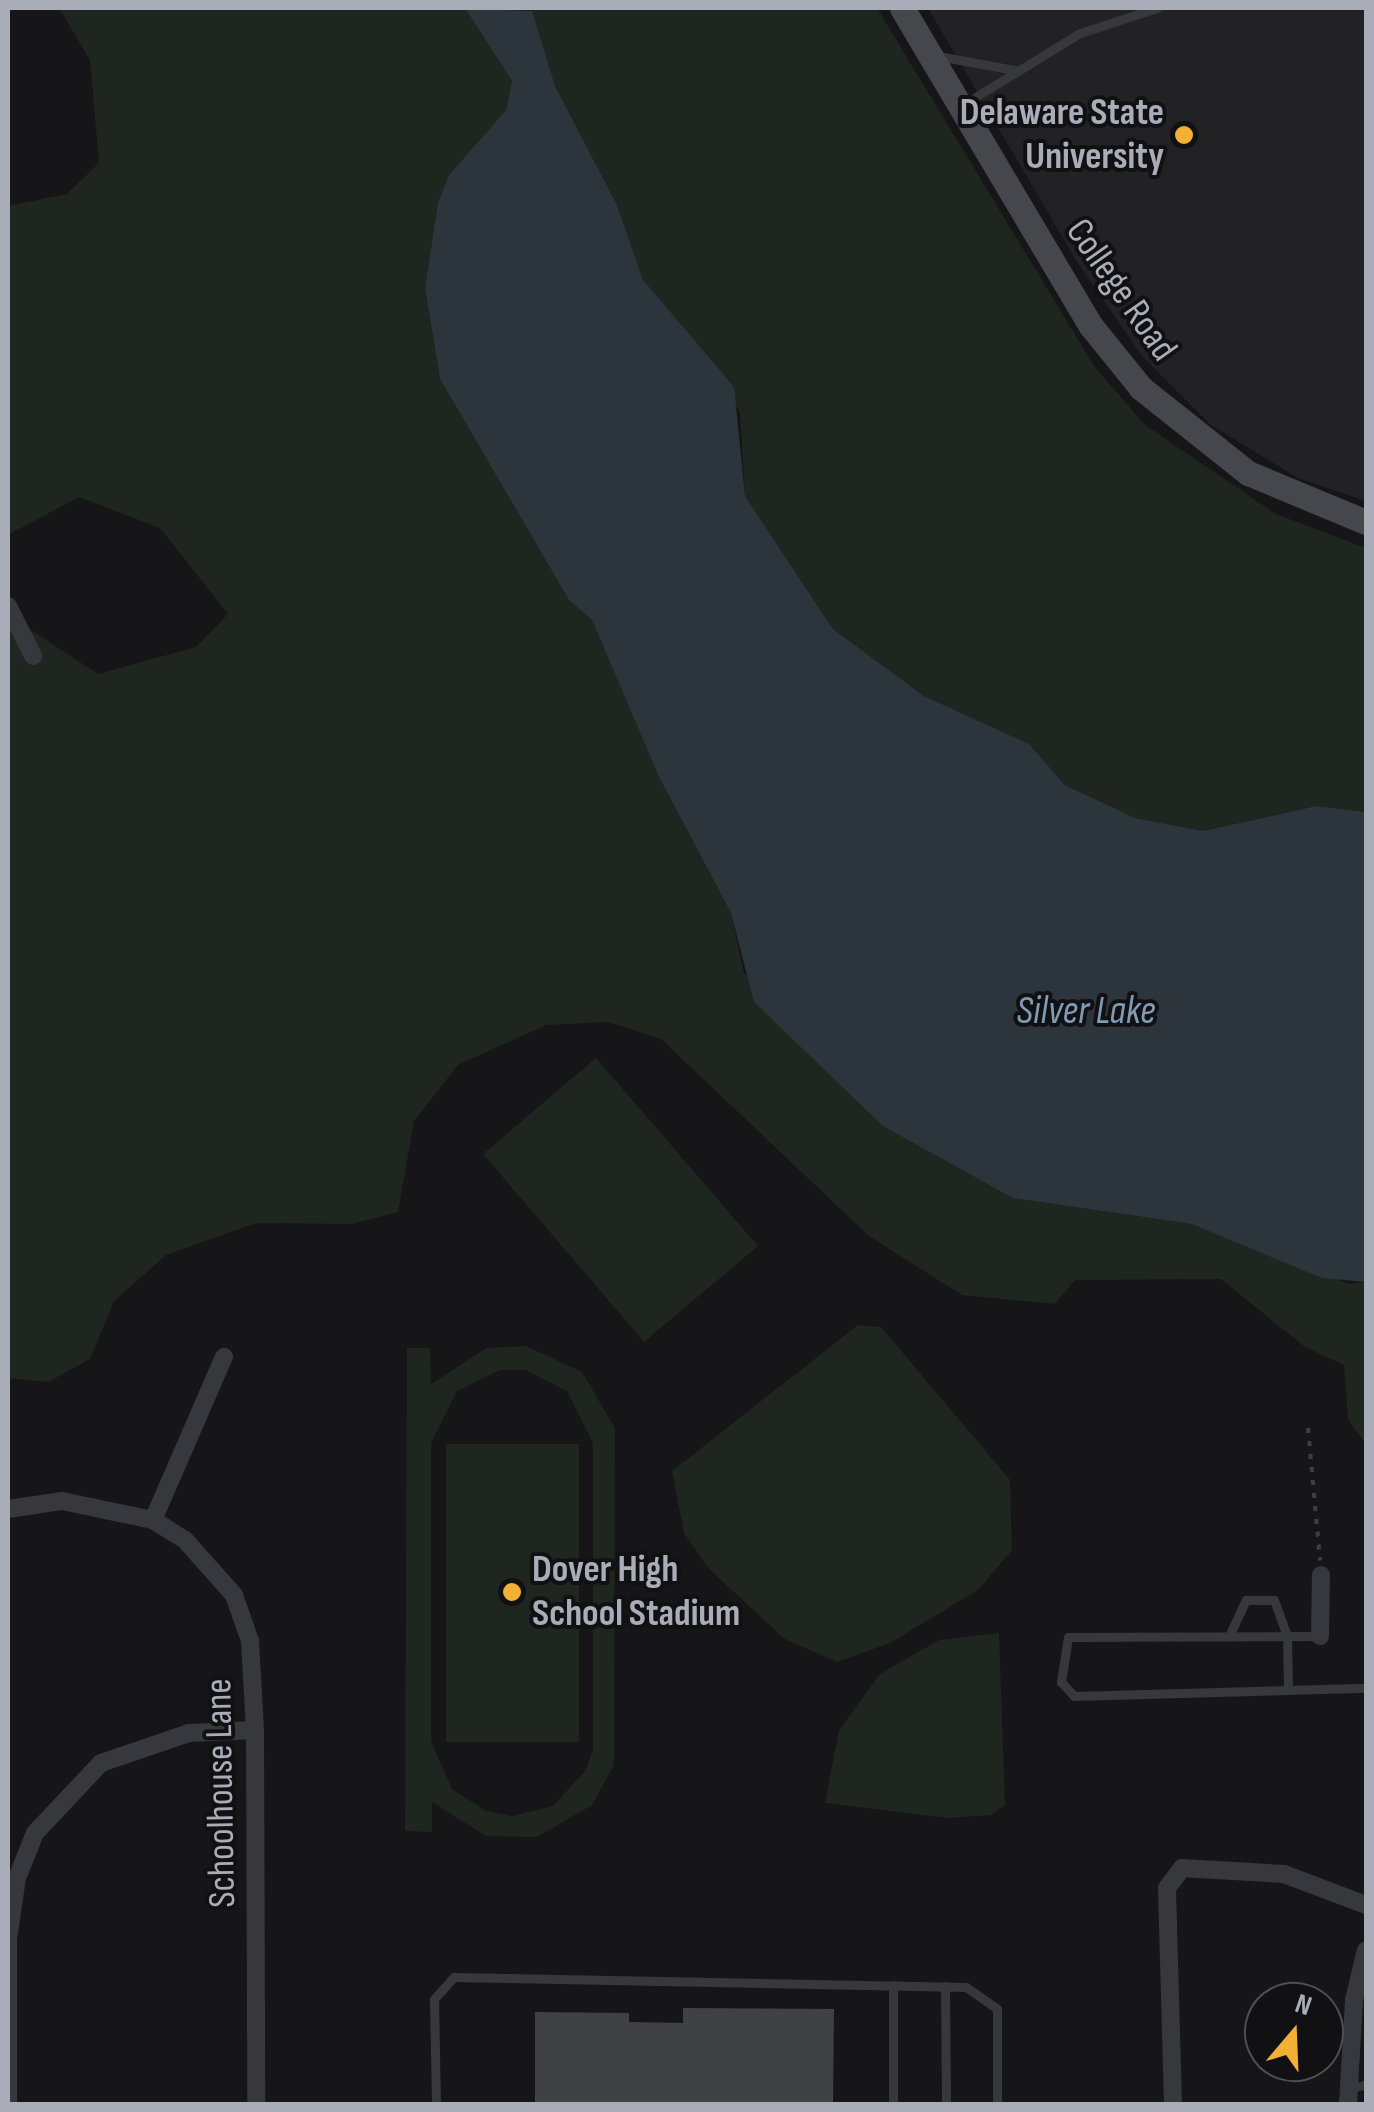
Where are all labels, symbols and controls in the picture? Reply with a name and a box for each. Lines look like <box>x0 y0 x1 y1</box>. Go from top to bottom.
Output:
place label: Delaware State University <box>960 90 1164 180</box>
marker: Delaware State University <box>1173 124 1195 146</box>
street label: College Road <box>1056 210 1186 370</box>
water label: Silver Lake <box>1016 987 1156 1035</box>
place label: Dover High School Stadium <box>532 1547 740 1636</box>
marker: Dover High School Stadium <box>501 1581 523 1603</box>
street label: Schoolhouse Lane <box>196 1678 246 1908</box>
north arrow <box>1244 1982 1344 2082</box>
text: N <box>1291 1987 1316 2023</box>

